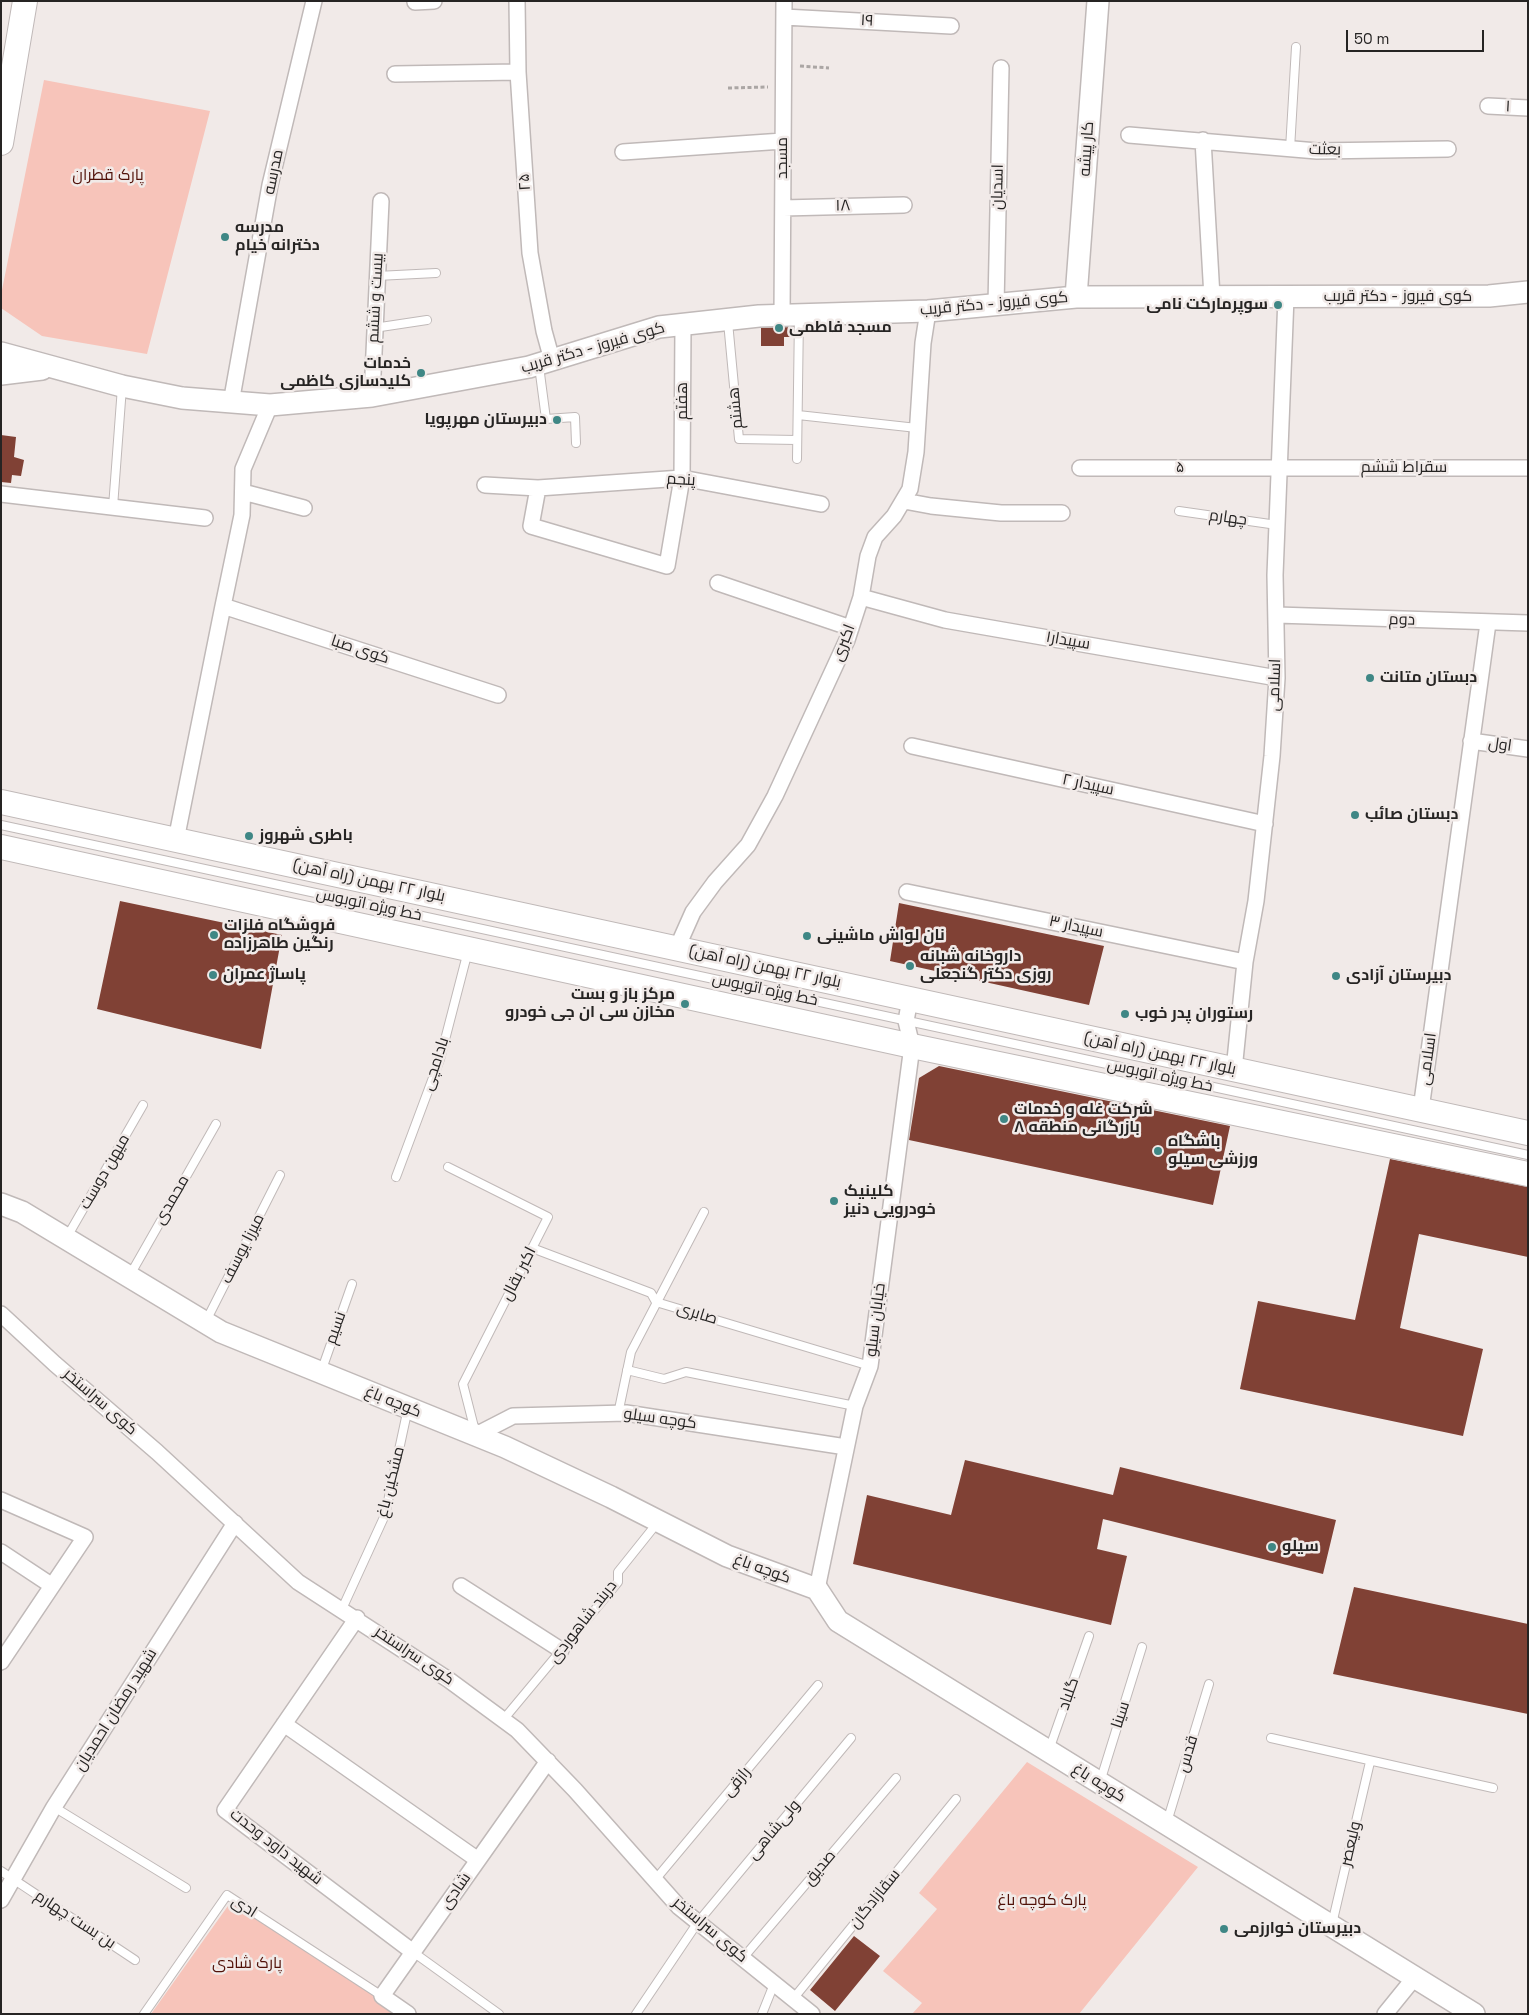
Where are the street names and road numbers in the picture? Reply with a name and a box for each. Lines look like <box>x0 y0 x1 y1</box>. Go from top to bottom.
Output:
street label: ۱۹ <box>860 11 874 31</box>
street label: ۱ <box>1505 97 1511 117</box>
street label: کار پیشه <box>1076 121 1098 177</box>
street label: مسجد <box>773 137 793 179</box>
street label: بعثت <box>1309 140 1341 160</box>
street label: مدرسه <box>260 148 288 196</box>
street label: اسدیان <box>988 164 1008 210</box>
street label: ۲۵ <box>515 173 535 191</box>
street label: ۱۸ <box>835 196 851 216</box>
street label: بیست و ششم <box>364 252 388 344</box>
street label: کوی فیروز - دکتر قریب <box>1324 287 1472 307</box>
street label: کوی فیروز - دکتر قریب <box>919 288 1069 320</box>
street label: کوی فیروز - دکتر قریب <box>519 318 667 378</box>
street label: هفتم <box>673 382 693 420</box>
street label: هشتم <box>725 386 747 430</box>
street label: ۵ <box>1176 458 1184 478</box>
street label: سقراط ششم <box>1361 458 1447 478</box>
street label: پنجم <box>666 470 696 490</box>
street label: چهارم <box>1208 506 1248 530</box>
street label: دوم <box>1388 610 1416 630</box>
street label: اکبری <box>828 622 860 664</box>
street label: سپیدار۱ <box>1044 628 1092 654</box>
street label: کوی صبا <box>328 632 392 668</box>
street label: اسلامی <box>1264 658 1286 712</box>
street label: اول <box>1487 734 1513 756</box>
street label: سپیدار ۲ <box>1060 770 1116 800</box>
street label: بلوار ۲۲ بهمن (راه آهن) <box>291 855 447 907</box>
street label: خط ویژه اتوبوس <box>314 884 424 926</box>
street label: سپیدار ۳ <box>1047 912 1105 942</box>
street label: بلوار ۲۲ بهمن (راه آهن) <box>687 941 843 993</box>
street label: خط ویژه اتوبوس <box>710 969 820 1011</box>
street label: بلوار ۲۲ بهمن (راه آهن) <box>1082 1028 1238 1080</box>
street label: اسلامی <box>1415 1032 1441 1086</box>
street label: بادامچی <box>418 1035 454 1093</box>
street label: خط ویژه اتوبوس <box>1105 1055 1215 1097</box>
street label: میهن دوست <box>76 1131 134 1213</box>
street label: محمدی <box>150 1172 194 1228</box>
street label: میرزا یوسف <box>217 1211 269 1287</box>
street label: اکبر بقال <box>497 1244 541 1304</box>
street label: خیابان سیلو <box>862 1282 890 1358</box>
street label: صابری <box>674 1299 720 1329</box>
street label: نسیم <box>322 1309 350 1347</box>
street label: کوی سراستخر <box>59 1365 141 1439</box>
street label: کوچه باغ <box>362 1382 424 1422</box>
street label: کوچه سیلو <box>622 1404 698 1434</box>
street label: مشکین باغ <box>373 1445 409 1519</box>
street label: کوچه باغ <box>731 1550 793 1588</box>
street label: دربند شاهوردی <box>545 1577 621 1667</box>
street label: کوی سراستخر <box>370 1622 458 1690</box>
street label: شهید رمضان احمدیان <box>71 1645 161 1775</box>
street label: گلباد <box>1055 1675 1083 1713</box>
street label: سینا <box>1108 1699 1134 1731</box>
street label: قدس <box>1173 1733 1203 1775</box>
street label: کوچه باغ <box>1069 1759 1129 1807</box>
street label: رازقی <box>719 1763 755 1801</box>
street label: ولی‌شاهی <box>743 1796 805 1864</box>
street label: شهید داود وحدت <box>226 1805 326 1889</box>
street label: ولیعصر <box>1336 1819 1366 1869</box>
street label: صدیق <box>800 1846 840 1890</box>
street label: سقازادگان <box>845 1866 905 1932</box>
street label: شادی <box>437 1869 475 1913</box>
street label: بن بست چهارم <box>31 1887 119 1953</box>
street label: ادی <box>228 1892 260 1922</box>
street label: کوی سراستخر <box>669 1893 751 1967</box>

